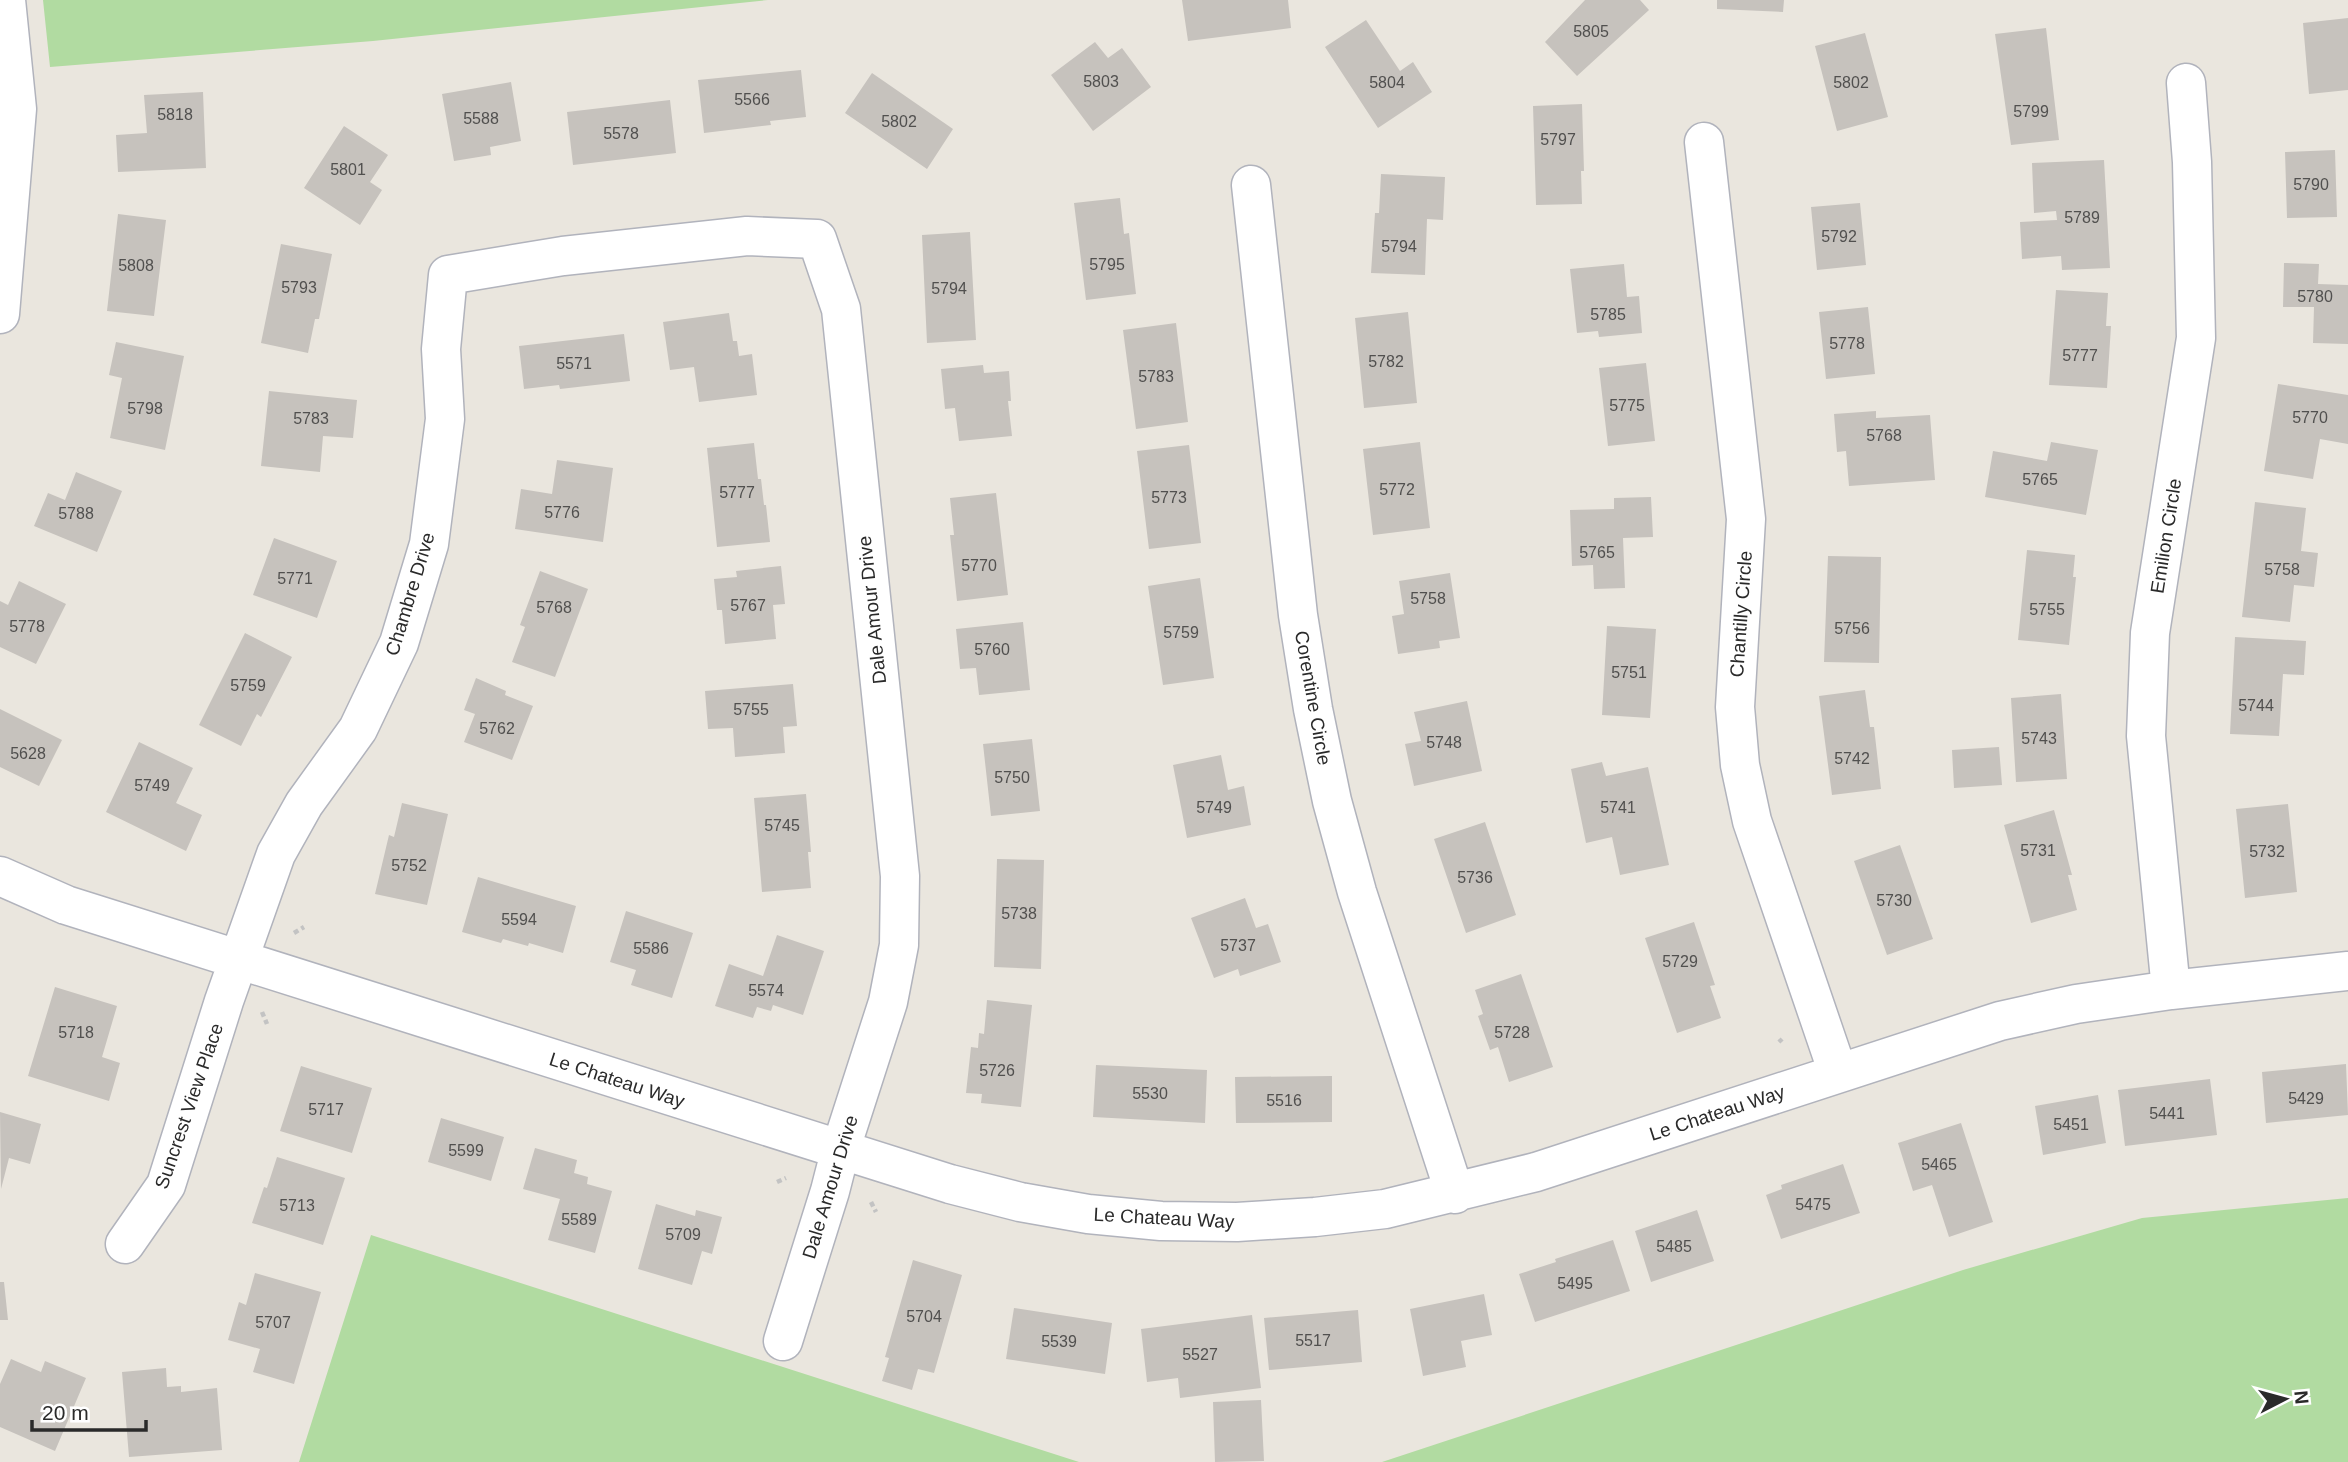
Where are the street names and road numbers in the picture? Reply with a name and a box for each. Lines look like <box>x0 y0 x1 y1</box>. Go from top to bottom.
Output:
street label: Emilion Circle <box>2147 477 2185 595</box>
street label: Chambre Drive <box>381 530 439 658</box>
street label: Dale Amour Drive <box>854 535 890 685</box>
street label: Chantilly Circle <box>1726 550 1756 678</box>
street label: Corentine Circle <box>1291 629 1335 767</box>
street label: Suncrest View Place <box>151 1020 227 1192</box>
street label: Le Chateau Way <box>547 1048 688 1112</box>
street label: Le Chateau Way <box>1647 1081 1788 1145</box>
street label: Dale Amour Drive <box>798 1113 862 1261</box>
street label: Le Chateau Way <box>1093 1204 1235 1232</box>

